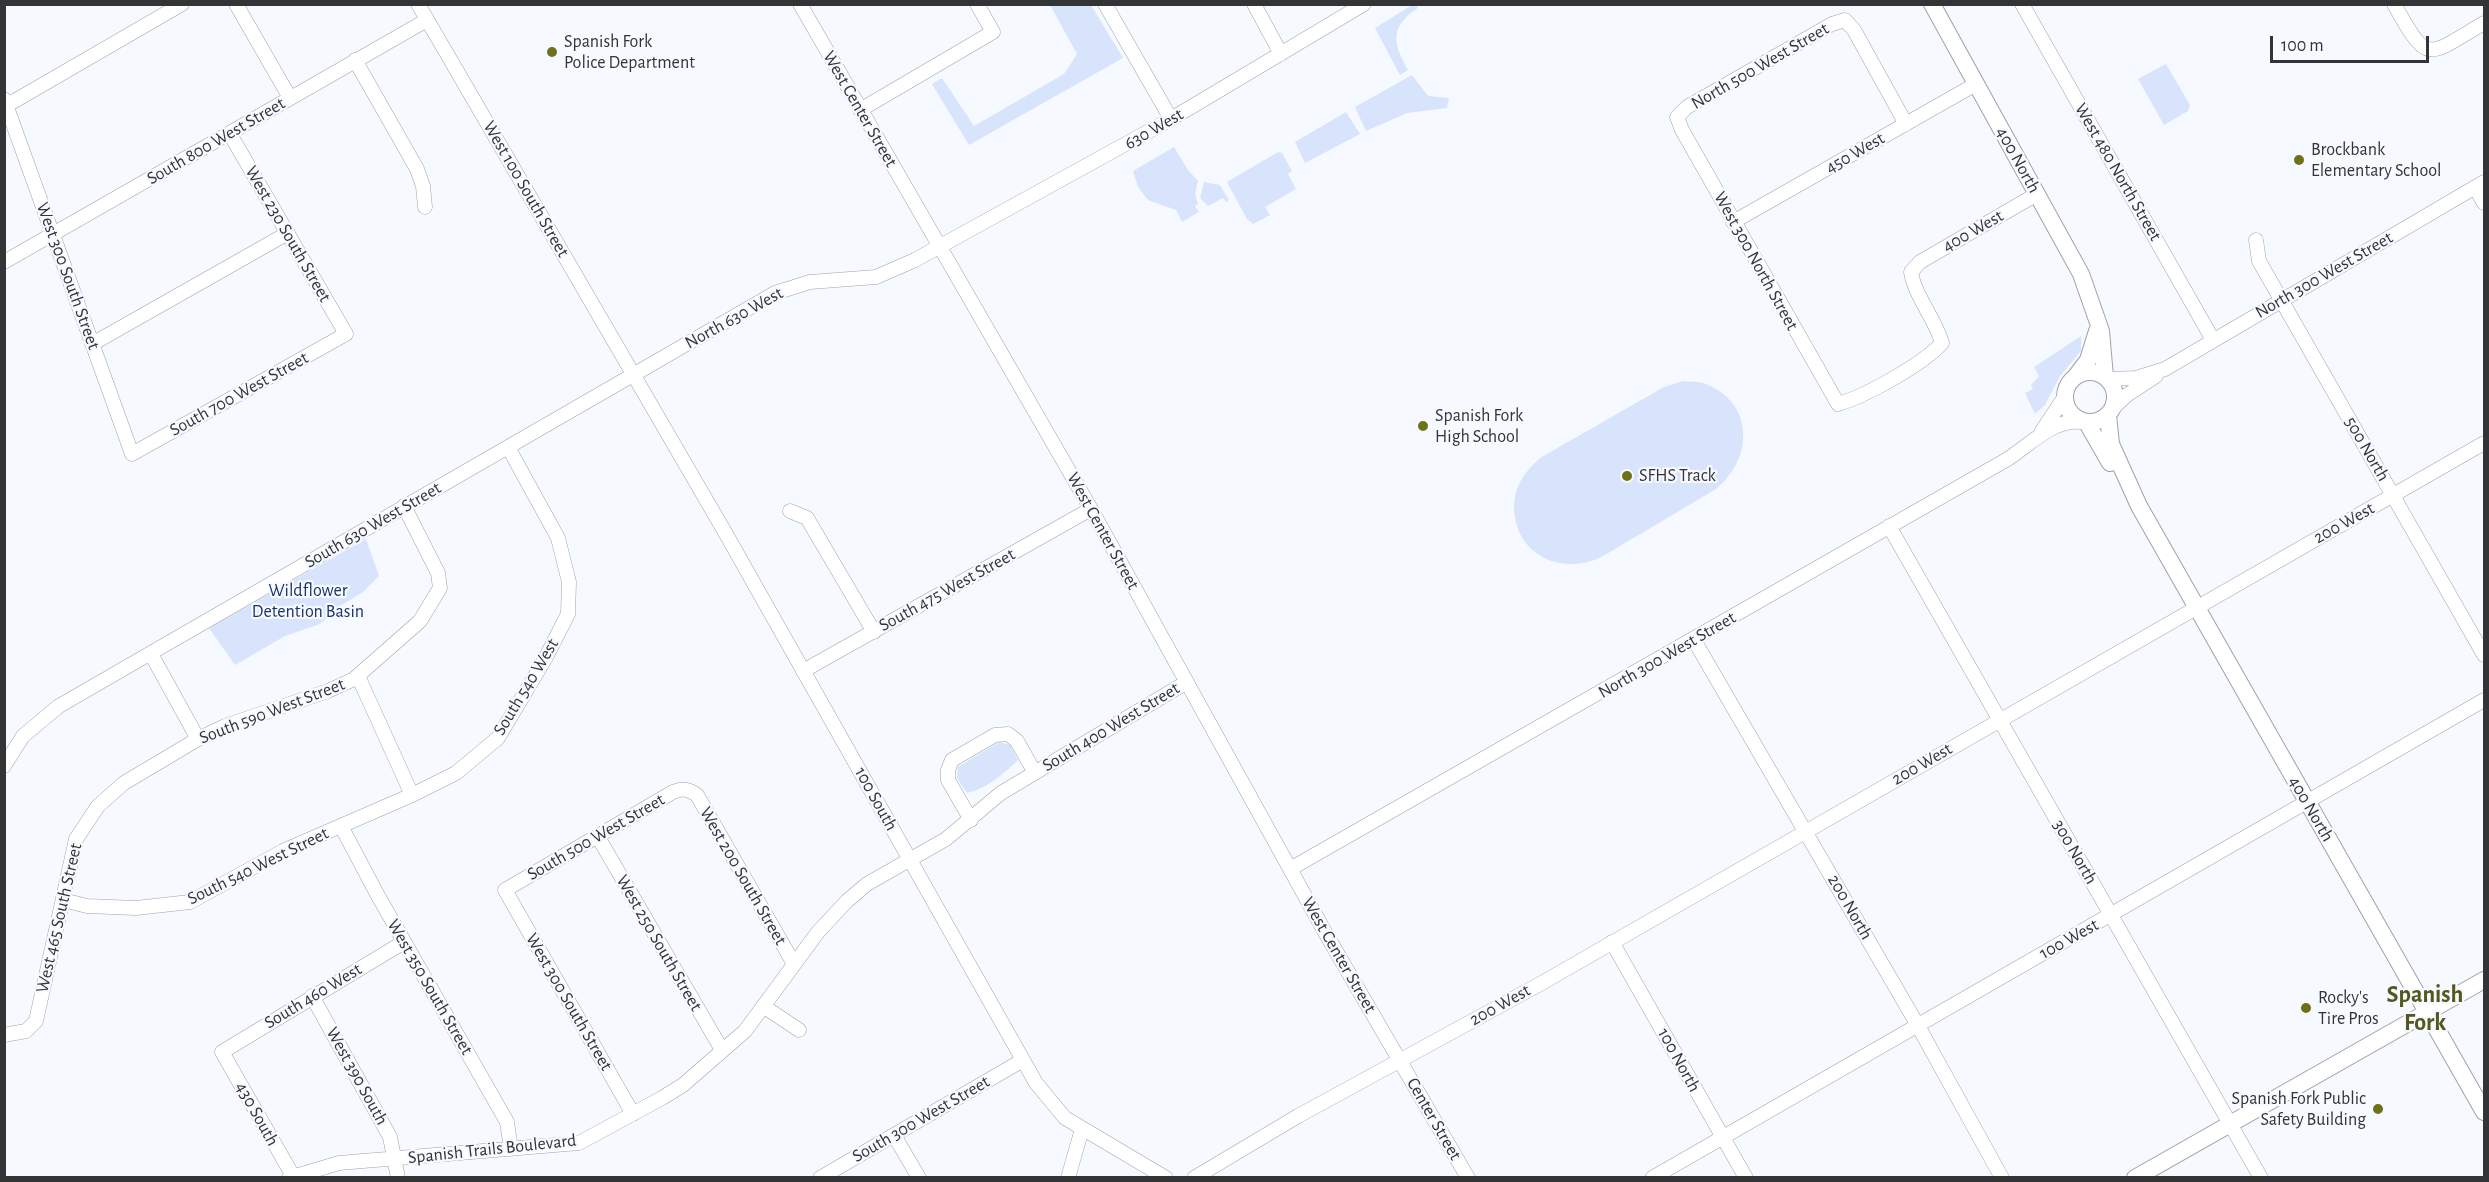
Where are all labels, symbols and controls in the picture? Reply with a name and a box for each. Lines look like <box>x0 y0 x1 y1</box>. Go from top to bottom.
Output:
street label: North 500 West Street <box>1687 18 1833 114</box>
scale bar <box>2273 24 2432 62</box>
place label: Spanish Fork Police Department <box>564 31 695 74</box>
text: 100 m <box>2281 37 2324 55</box>
marker: Spanish Fork Police Department <box>545 45 559 59</box>
street label: West Center Street <box>818 47 902 171</box>
street label: South 800 West Street <box>143 93 289 189</box>
street label: West 480 North Street <box>2070 99 2166 245</box>
street label: 630 West <box>1121 104 1187 154</box>
street label: West 100 South Street <box>478 117 574 261</box>
street label: 400 North <box>1991 123 2045 197</box>
street label: 450 West <box>1822 127 1888 179</box>
place label: Brockbank Elementary School <box>2311 139 2441 182</box>
marker: Brockbank Elementary School <box>2292 153 2306 167</box>
street label: West 230 South Street <box>240 162 336 306</box>
street label: West 300 North Street <box>1709 188 1803 334</box>
street label: West 300 South Street <box>31 200 105 352</box>
street label: 400 West <box>1939 205 2007 257</box>
street label: North 300 West Street <box>2251 227 2397 323</box>
street label: North 630 West <box>681 282 787 354</box>
street label: South 700 West Street <box>166 347 312 441</box>
place label: Spanish Fork High School <box>1435 405 1523 448</box>
street label: 500 North <box>2340 413 2394 485</box>
marker: Spanish Fork High School <box>1416 419 1430 433</box>
place label: SFHS Track <box>1639 465 1716 487</box>
street label: West Center Street <box>1062 469 1144 593</box>
marker: SFHS Track <box>1620 469 1634 483</box>
street label: South 630 West Street <box>301 477 445 573</box>
street label: 200 West <box>2310 498 2378 548</box>
street label: South 475 West Street <box>875 544 1019 636</box>
park label: Wildflower Detention Basin <box>252 580 364 622</box>
street label: North 300 West Street <box>1594 607 1740 703</box>
street label: South 540 West <box>489 635 563 739</box>
street label: South 590 West Street <box>196 673 348 749</box>
street label: South 400 West Street <box>1038 678 1184 776</box>
street label: 200 West <box>1888 738 1956 790</box>
street label: 100 South <box>850 763 902 835</box>
street label: 400 North <box>2284 772 2338 846</box>
street label: South 500 West Street <box>523 789 669 885</box>
street label: West 200 South Street <box>695 803 791 949</box>
street label: 300 North <box>2048 816 2102 888</box>
street label: South 540 West Street <box>184 822 332 910</box>
street label: West 465 South Street <box>31 841 87 995</box>
street label: West 250 South Street <box>611 871 707 1015</box>
street label: 200 North <box>1823 871 1877 943</box>
street label: West Center Street <box>1297 893 1381 1017</box>
street label: 100 West <box>2036 914 2102 964</box>
street label: West 350 South Street <box>382 915 478 1059</box>
street label: West 300 South Street <box>521 930 617 1074</box>
street label: South 460 West <box>260 958 366 1034</box>
street label: 200 West <box>1466 980 1534 1030</box>
district label: Spanish Fork <box>2387 981 2463 1037</box>
place label: Rocky's Tire Pros <box>2318 987 2379 1030</box>
marker: Rocky's Tire Pros <box>2299 1001 2313 1015</box>
street label: West 390 South <box>321 1023 393 1129</box>
street label: 100 North <box>1653 1024 1705 1096</box>
street label: South 300 West Street <box>849 1071 993 1167</box>
street label: Center Street <box>1402 1074 1466 1164</box>
street label: 430 South <box>231 1078 283 1150</box>
place label: Spanish Fork Public Safety Building <box>2231 1088 2366 1130</box>
marker: Spanish Fork Public Safety Building <box>2371 1102 2385 1116</box>
street label: Spanish Trails Boulevard <box>407 1129 577 1169</box>

